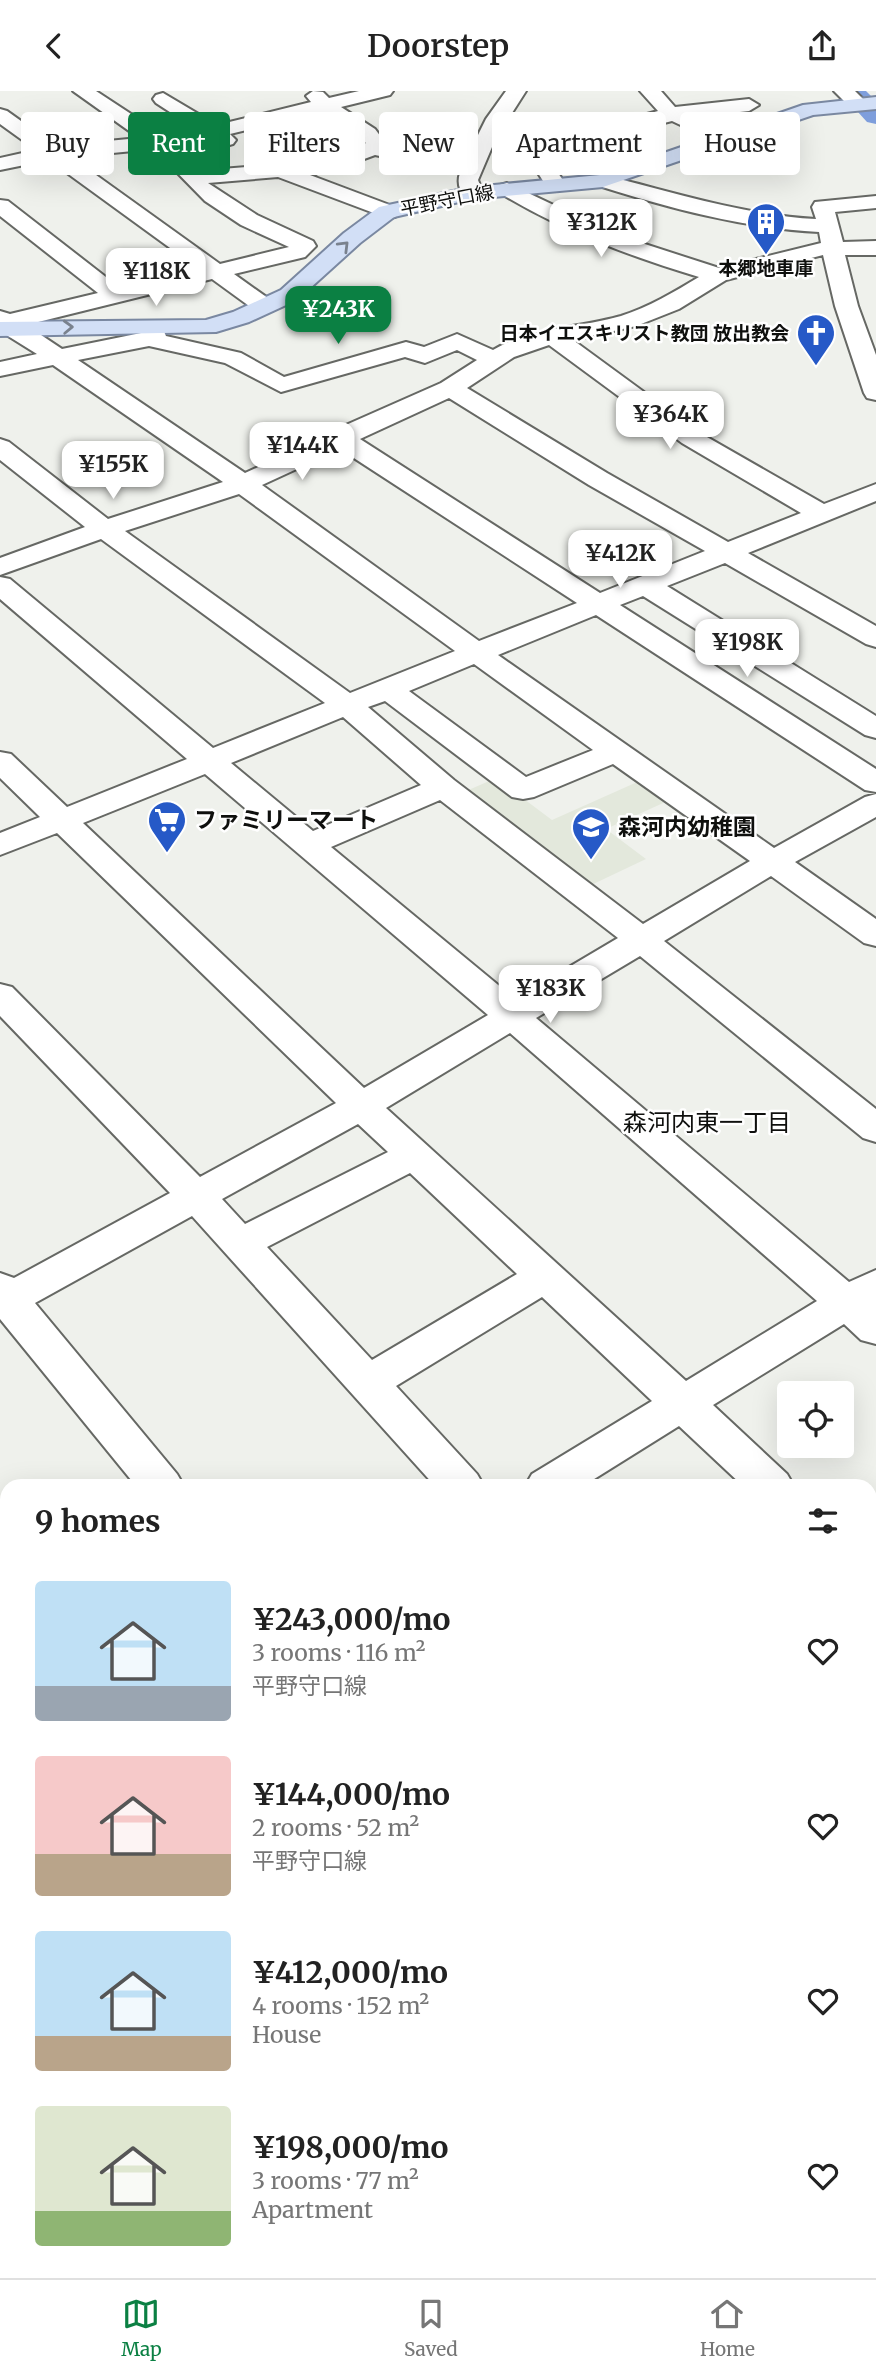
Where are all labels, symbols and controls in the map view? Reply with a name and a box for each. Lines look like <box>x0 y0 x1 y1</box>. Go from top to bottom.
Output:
text: Doorstep <box>367 26 509 66</box>
icon: back <box>35 27 73 65</box>
icon: share <box>803 27 841 65</box>
chip: Buy <box>21 112 114 175</box>
chip: Rent <box>128 112 230 175</box>
chip: Filters <box>244 112 365 175</box>
chip: New <box>379 112 478 175</box>
chip: Apartment <box>492 112 666 175</box>
chip: House <box>680 112 800 175</box>
street label: 平野守口線 <box>398 179 496 221</box>
pin: ¥312K <box>552 199 650 259</box>
building icon: 本郷地車庫 <box>745 201 787 256</box>
text: ¥312K <box>565 207 637 236</box>
one-way arrow <box>336 241 349 254</box>
pin: ¥118K <box>107 249 205 308</box>
text: ¥118K <box>122 256 190 285</box>
place label: 本郷地車庫 <box>718 256 814 280</box>
pin: ¥243K <box>289 287 387 346</box>
text: ¥243K <box>301 294 375 323</box>
church icon: 日本イエスキリスト教団 放出教会 <box>795 312 837 367</box>
one-way arrow <box>63 320 74 335</box>
place label: 日本イエスキリスト教団 放出教会 <box>500 321 789 345</box>
pin: ¥364K <box>621 391 719 451</box>
text: ¥364K <box>632 399 708 428</box>
pin: ¥144K <box>253 423 351 482</box>
text: ¥144K <box>266 430 338 459</box>
pin: ¥155K <box>64 441 162 501</box>
text: ¥155K <box>78 449 148 478</box>
pin: ¥412K <box>571 531 669 590</box>
text: ¥412K <box>584 538 656 567</box>
pin: ¥198K <box>698 619 796 679</box>
text: ¥198K <box>711 627 783 656</box>
supermarket icon: ファミリーマート <box>146 799 188 854</box>
place label: ファミリーマート <box>194 805 378 834</box>
school or university icon: 森河内幼稚園 <box>570 806 612 861</box>
place label: 森河内幼稚園 <box>618 812 756 841</box>
pin: ¥183K <box>501 965 599 1025</box>
text: ¥183K <box>515 973 585 1002</box>
district label: 森河内東一丁目 <box>623 1107 791 1138</box>
map controls <box>777 1381 854 1458</box>
button: locate <box>777 1381 854 1458</box>
text: 9 homes <box>35 1502 161 1540</box>
icon: filters <box>804 1502 842 1540</box>
text: ¥243,000/mo <box>252 1600 450 1638</box>
icon: home <box>91 1609 175 1693</box>
icon: heart <box>804 1632 842 1670</box>
text: 3 rooms · 116 m² <box>252 1638 426 1667</box>
text: 平野守口線 <box>252 1671 367 1700</box>
text: ¥144,000/mo <box>252 1775 450 1813</box>
icon: home <box>91 1784 175 1868</box>
icon: heart <box>804 1807 842 1845</box>
text: 2 rooms · 52 m² <box>252 1813 419 1842</box>
text: 平野守口線 <box>252 1846 367 1875</box>
text: ¥412,000/mo <box>252 1953 448 1991</box>
icon: home <box>91 1959 175 2043</box>
icon: heart <box>804 1982 842 2020</box>
text: 4 rooms · 152 m² <box>252 1991 429 2020</box>
text: House <box>252 2020 321 2049</box>
text: ¥198,000/mo <box>252 2128 449 2166</box>
icon: home <box>91 2134 175 2218</box>
icon: heart <box>804 2157 842 2195</box>
text: 3 rooms · 77 m² <box>252 2166 419 2195</box>
text: Apartment <box>252 2195 373 2224</box>
tab: Map <box>121 2295 162 2361</box>
tab: Saved <box>404 2295 458 2361</box>
tab: Home <box>700 2295 755 2361</box>

